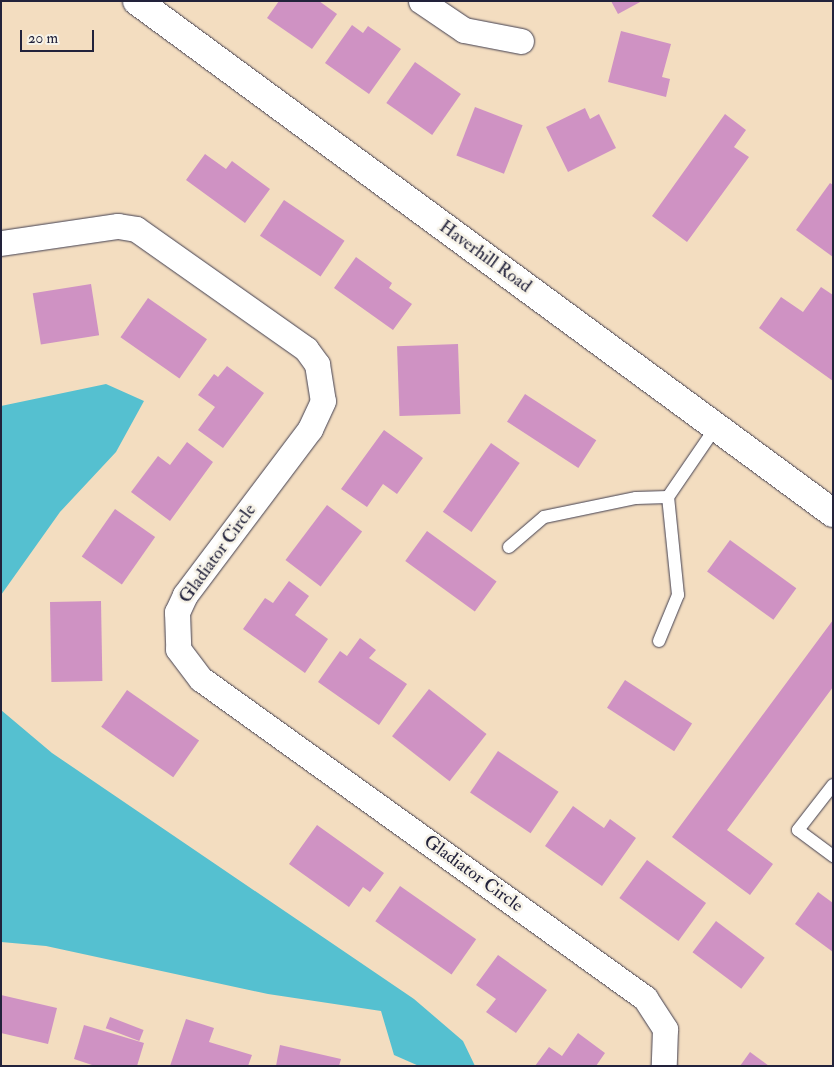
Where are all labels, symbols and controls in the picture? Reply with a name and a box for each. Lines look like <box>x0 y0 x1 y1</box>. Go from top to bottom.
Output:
scale bar <box>22 20 96 52</box>
text: 20 m <box>28 29 58 48</box>
street label: Haverhill Road <box>435 216 535 298</box>
street label: Gladiator Circle <box>175 500 261 608</box>
street label: Gladiator Circle <box>419 831 527 917</box>

